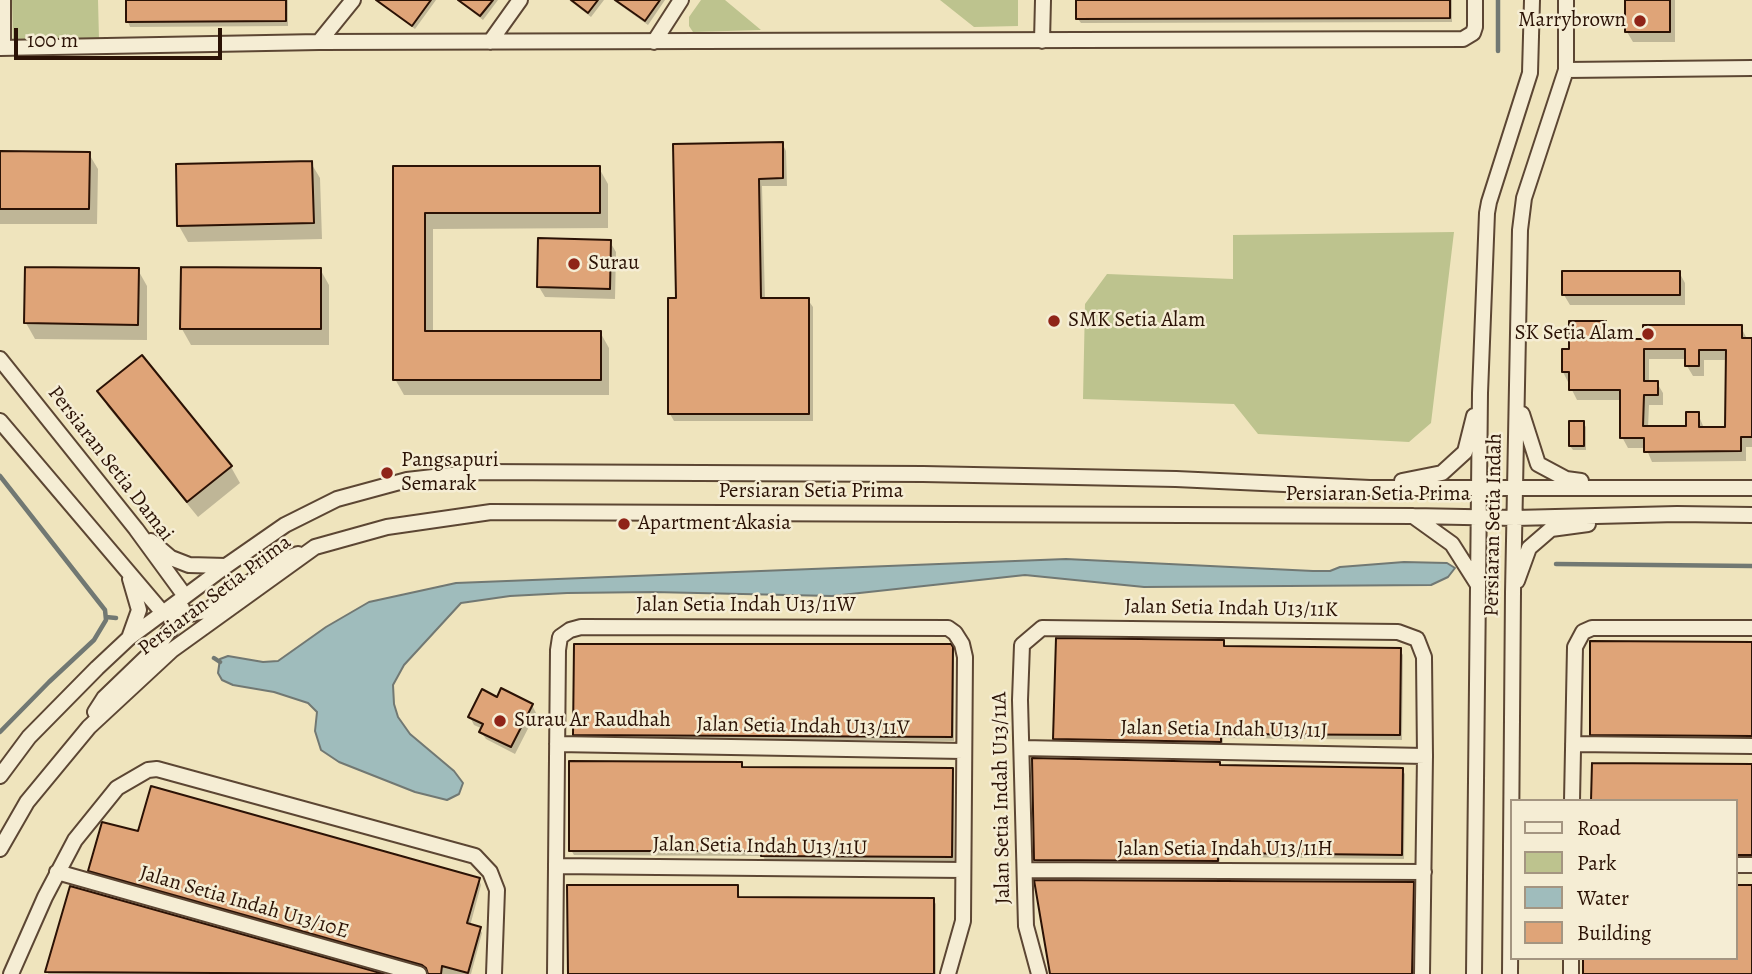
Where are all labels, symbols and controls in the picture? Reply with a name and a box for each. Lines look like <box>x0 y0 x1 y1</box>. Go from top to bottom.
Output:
place label: Marrybrown <box>1518 8 1626 34</box>
marker: Marrybrown <box>1632 13 1648 29</box>
scale bar <box>18 14 226 58</box>
text: 100 m <box>27 26 78 54</box>
place label: Surau <box>588 251 639 277</box>
marker: Surau <box>566 256 582 272</box>
place label: SMK Setia Alam <box>1068 308 1205 334</box>
marker: SMK Setia Alam <box>1046 313 1062 329</box>
place label: SK Setia Alam <box>1514 321 1634 347</box>
marker: SK Setia Alam <box>1640 326 1656 342</box>
street label: Persiaran Setia Damai <box>42 381 178 547</box>
street label: Persiaran Setia Indah <box>1480 433 1508 617</box>
place label: Pangsapuri Semarak <box>401 448 499 498</box>
marker: Pangsapuri Semarak <box>379 465 395 481</box>
street label: Persiaran Setia Prima <box>718 479 904 505</box>
street label: Persiaran Setia Prima <box>1285 482 1471 508</box>
place label: Apartment Akasia <box>638 511 791 537</box>
marker: Apartment Akasia <box>616 516 632 532</box>
street label: Persiaran Setia Prima <box>134 530 296 662</box>
street label: Jalan Setia Indah U13/11W <box>636 593 856 619</box>
street label: Jalan Setia Indah U13/11K <box>1124 595 1338 623</box>
street label: Jalan Setia Indah U13/11A <box>988 692 1016 904</box>
place label: Surau Ar Raudhah <box>514 708 671 734</box>
marker: Surau Ar Raudhah <box>492 713 508 729</box>
street label: Jalan Setia Indah U13/11V <box>696 713 910 741</box>
street label: Jalan Setia Indah U13/11J <box>1120 716 1328 744</box>
legend <box>1510 799 1738 960</box>
text: Road <box>1577 814 1621 842</box>
street label: Jalan Setia Indah U13/11U <box>652 833 868 861</box>
street label: Jalan Setia Indah U13/11H <box>1117 837 1333 863</box>
text: Park <box>1577 849 1616 877</box>
street label: Jalan Setia Indah U13/10E <box>136 861 352 945</box>
text: Water <box>1577 884 1629 912</box>
text: Building <box>1577 919 1651 947</box>

